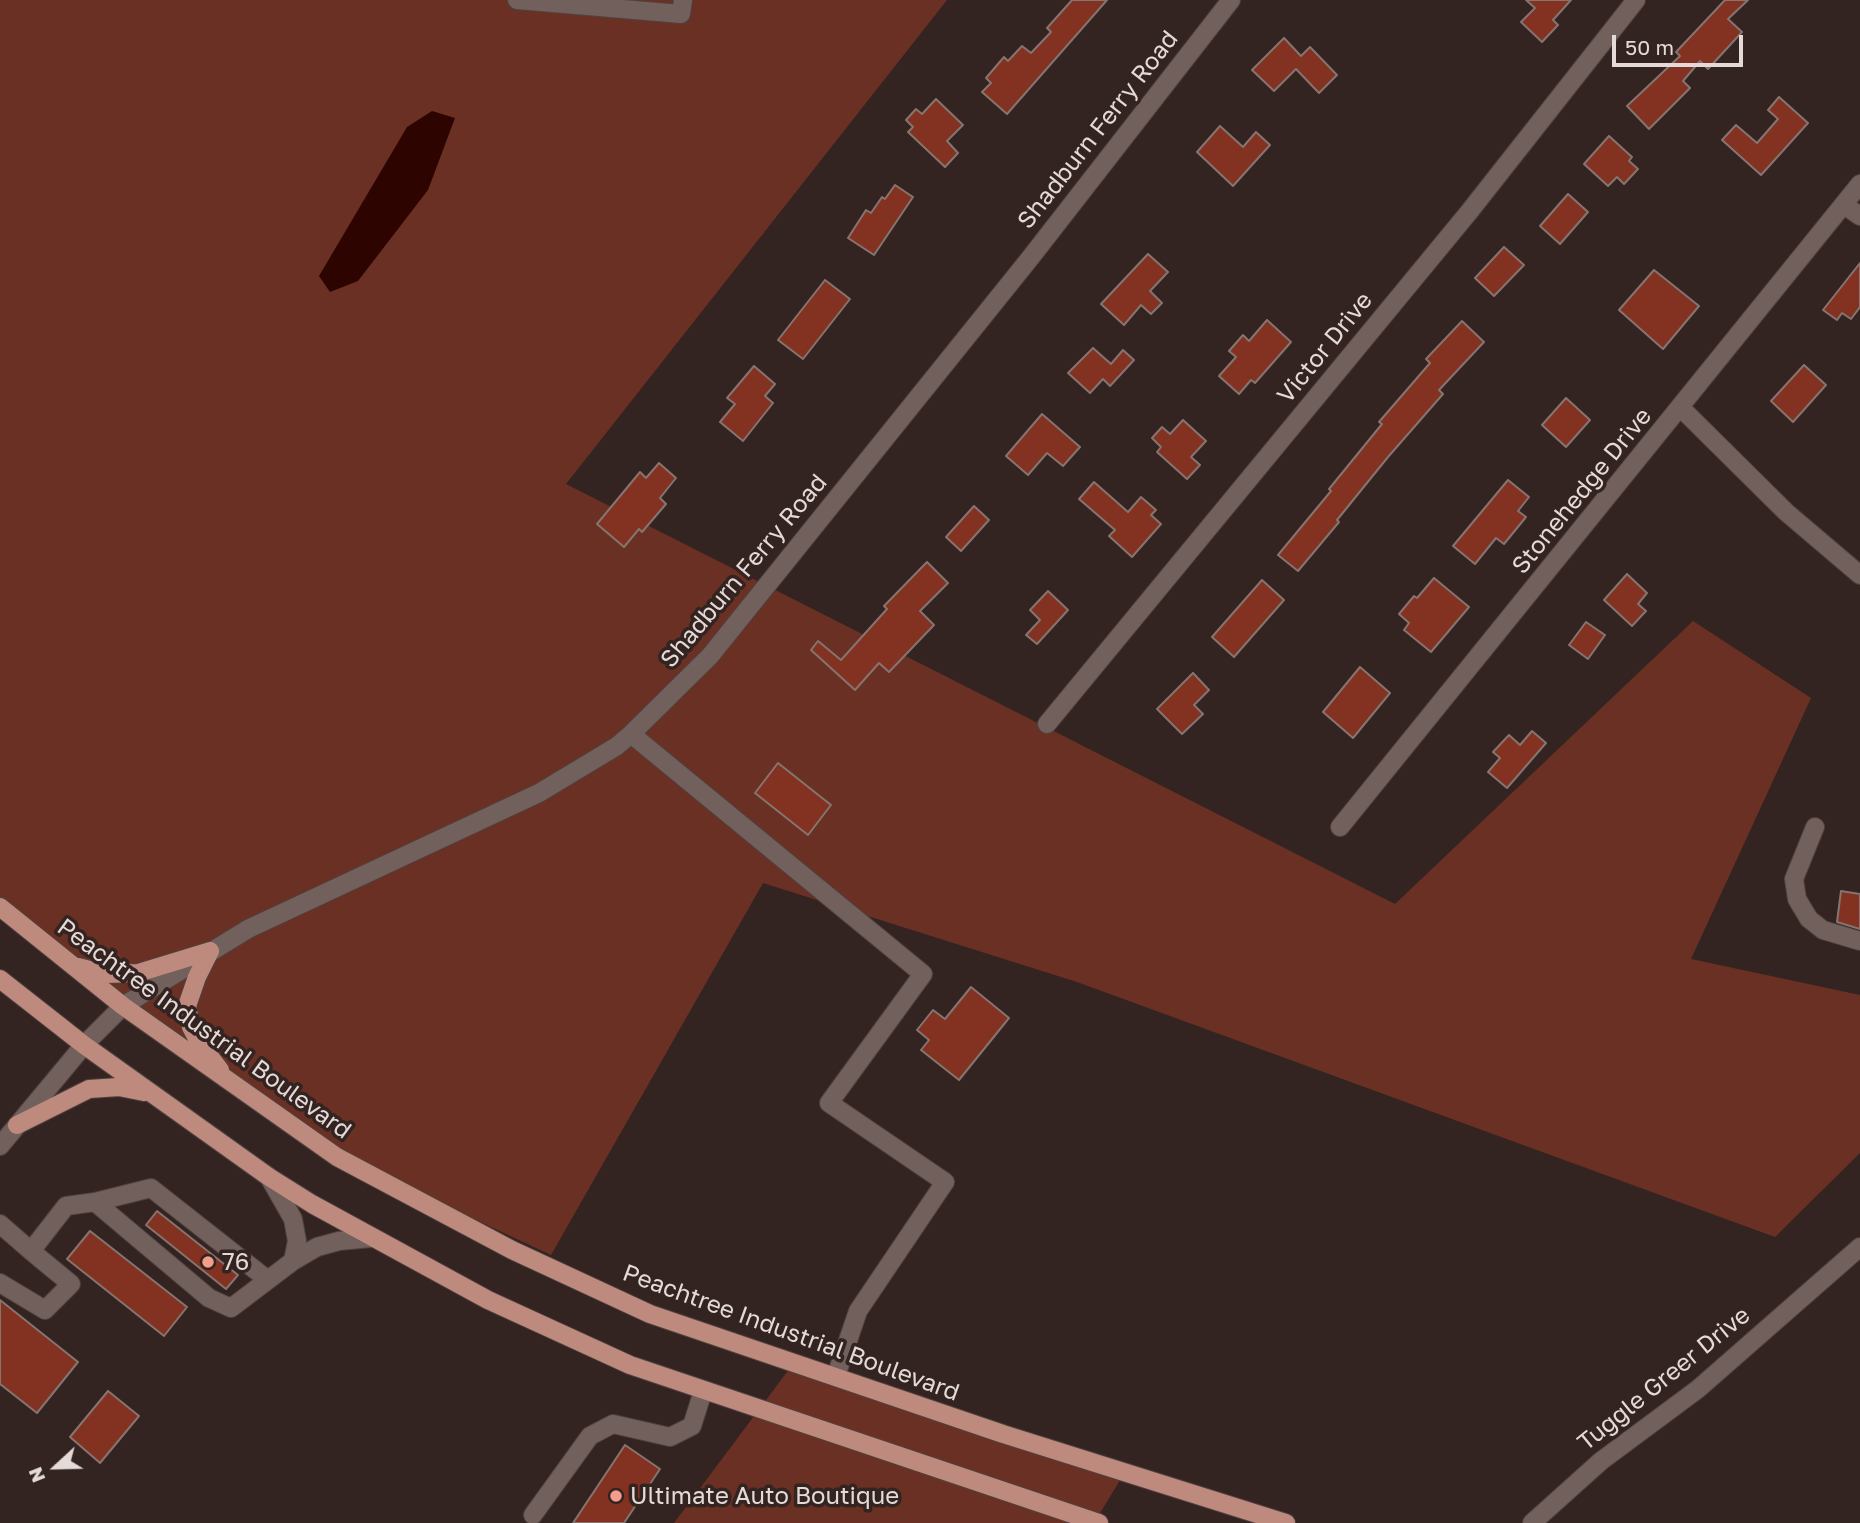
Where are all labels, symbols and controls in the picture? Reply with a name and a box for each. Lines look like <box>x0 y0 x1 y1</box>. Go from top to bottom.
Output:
scale bar <box>1615 21 1746 65</box>
street label: Shadburn Ferry Road <box>1012 25 1184 235</box>
text: 50 m <box>1625 34 1674 60</box>
street label: Victor Drive <box>1272 287 1378 409</box>
street label: Stonehedge Drive <box>1506 402 1658 580</box>
street label: Shadburn Ferry Road <box>655 468 833 674</box>
street label: Peachtree Industrial Boulevard <box>51 913 357 1145</box>
place label: 76 <box>222 1248 249 1276</box>
marker: 76 <box>200 1254 216 1270</box>
street label: Peachtree Industrial Boulevard <box>619 1259 963 1407</box>
street label: Tuggle Greer Drive <box>1572 1301 1756 1457</box>
north arrow <box>21 1432 91 1502</box>
text: N <box>23 1464 49 1486</box>
place label: Ultimate Auto Boutique <box>630 1482 899 1510</box>
marker: Ultimate Auto Boutique <box>608 1488 624 1504</box>

